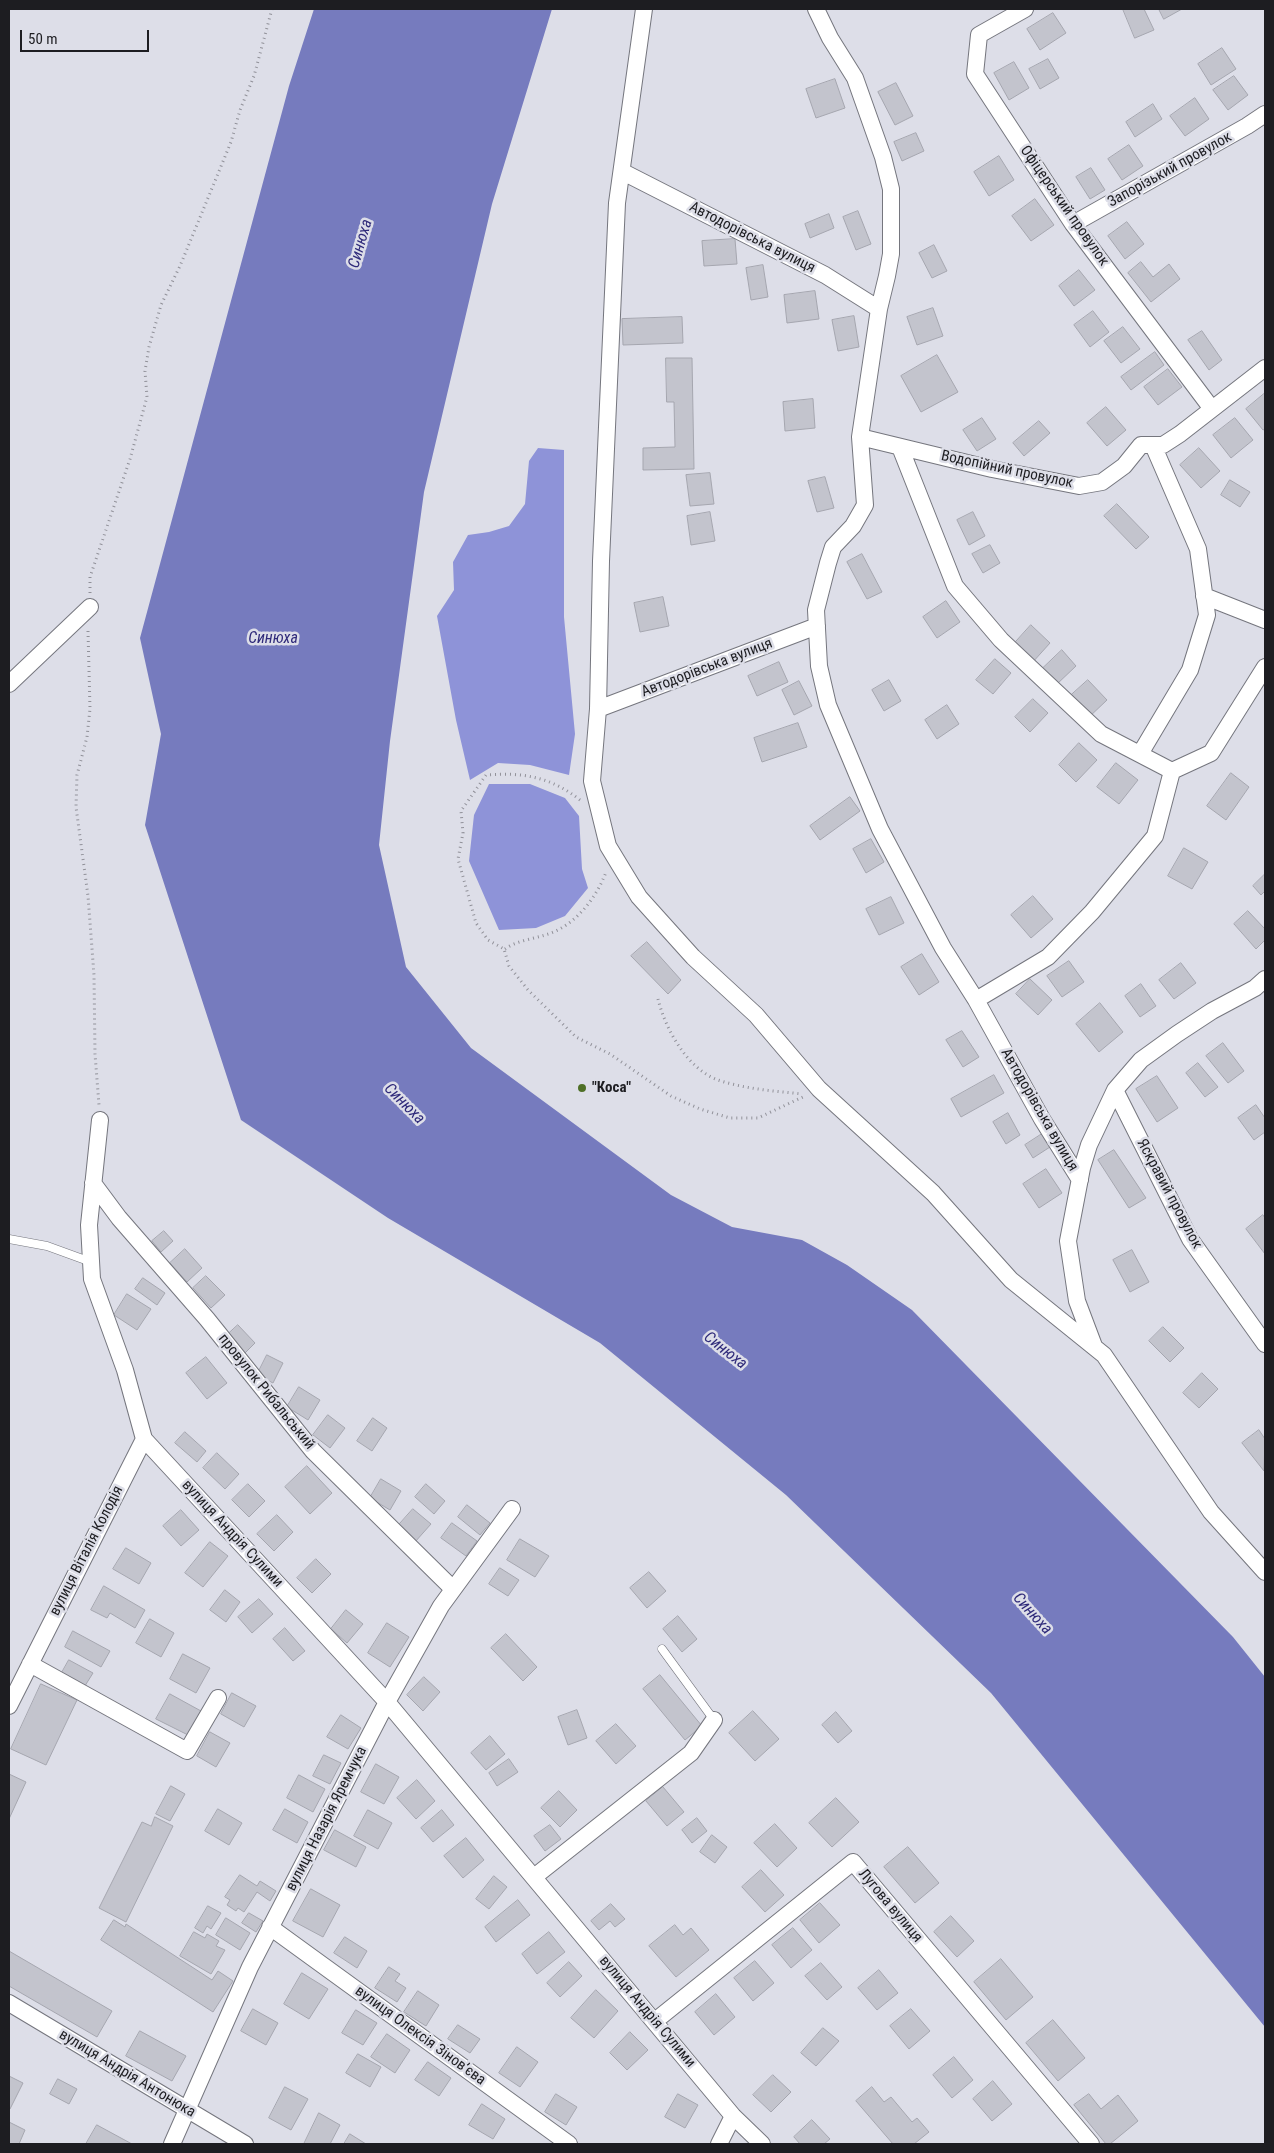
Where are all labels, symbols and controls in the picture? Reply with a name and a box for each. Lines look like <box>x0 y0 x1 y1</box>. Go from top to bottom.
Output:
scale bar <box>22 20 151 52</box>
text: 50 m <box>28 30 58 48</box>
street label: Запорізький провулок <box>1105 128 1235 212</box>
street label: Офіцерський провулок <box>1016 142 1112 270</box>
street label: Автодорівська вулиця <box>686 198 818 278</box>
water label: Синюха <box>345 217 377 271</box>
street label: Водопійний провулок <box>939 447 1075 493</box>
water label: Синюха <box>248 629 298 649</box>
street label: Автодорівська вулиця <box>639 635 775 701</box>
street label: Автодорівська вулиця <box>996 1045 1082 1175</box>
place label: "Коса" <box>592 1079 631 1097</box>
water label: Синюха <box>380 1080 428 1128</box>
marker: "Коса" <box>576 1082 588 1094</box>
street label: Яскравий провулок <box>1132 1136 1206 1252</box>
water label: Синюха <box>700 1328 750 1374</box>
street label: провулок Рибальський <box>214 1331 318 1453</box>
street label: вулиця Андрія Сулими <box>178 1477 286 1591</box>
street label: вулиця Віталія Колодія <box>46 1483 128 1619</box>
water label: Синюха <box>1008 1589 1056 1639</box>
street label: вулиця Назарія Яремчука <box>283 1744 371 1894</box>
street label: Лугова вулиця <box>854 1866 926 1946</box>
street label: вулиця Андрія Сулими <box>595 1952 699 2072</box>
street label: вулиця Олексія Зіновʼєва <box>351 1982 489 2090</box>
street label: вулиця Андрія Антонюка <box>56 2026 198 2122</box>

